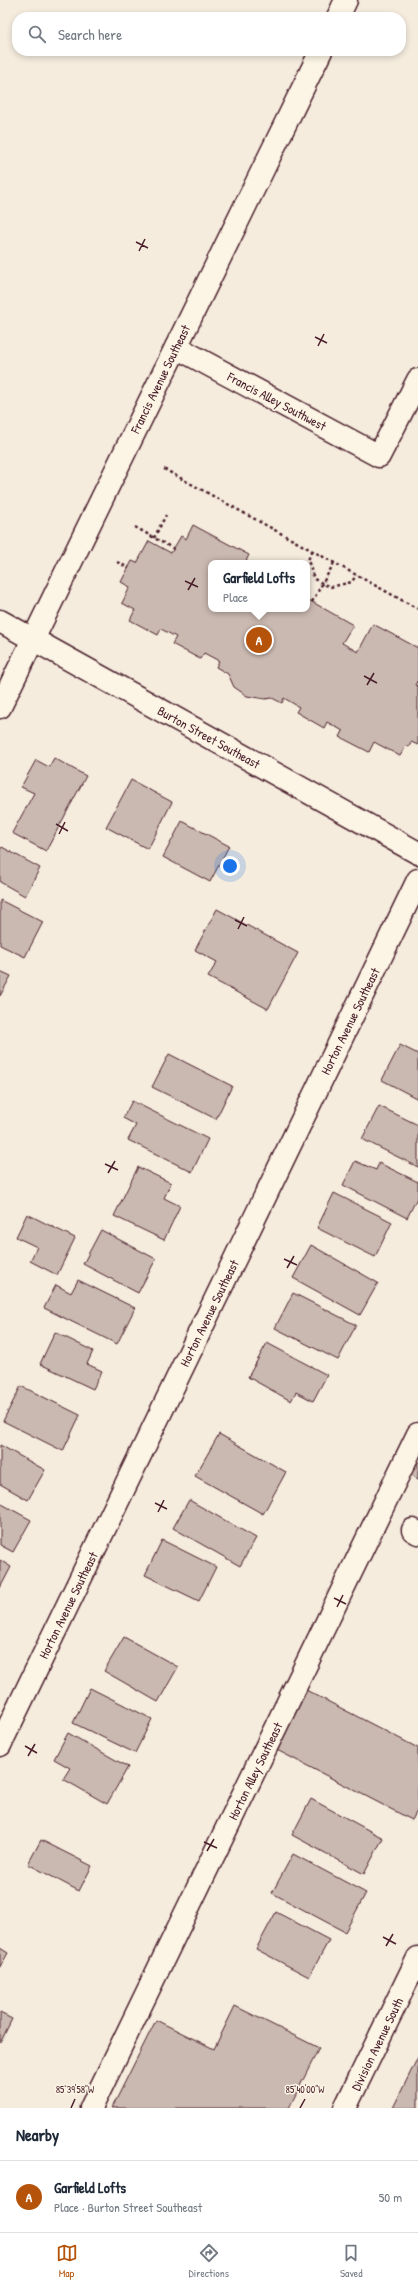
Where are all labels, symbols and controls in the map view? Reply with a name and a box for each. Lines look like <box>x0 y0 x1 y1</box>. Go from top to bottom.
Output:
search box <box>12 12 406 56</box>
icon: search <box>26 23 48 45</box>
text: Search here <box>58 24 122 45</box>
street label: Francis Avenue Southeast <box>125 321 194 437</box>
street label: Francis Alley Southwest <box>224 367 330 435</box>
popup <box>208 560 310 612</box>
text: Garfield Lofts <box>223 567 295 588</box>
text: Place <box>223 588 248 606</box>
pin: A <box>246 625 272 655</box>
street label: Burton Street Southeast <box>154 701 264 773</box>
your location <box>220 856 240 876</box>
street label: Horton Avenue Southeast <box>316 964 384 1078</box>
street label: Horton Avenue Southeast <box>175 1256 243 1370</box>
street label: Horton Avenue Southeast <box>34 1548 102 1662</box>
street label: Horton Alley Southeast <box>224 1719 287 1823</box>
street label: Division Avenue South <box>347 1994 408 2094</box>
text: 85°39'58"W <box>56 2083 95 2096</box>
text: 85°40'00"W <box>286 2083 325 2096</box>
text: Nearby <box>16 2123 59 2146</box>
text: Garfield Lofts <box>54 2177 126 2198</box>
text: A <box>26 2188 32 2206</box>
text: 50 m <box>379 2188 402 2206</box>
text: Place · Burton Street Southeast <box>54 2198 202 2216</box>
tab: Map <box>56 2242 78 2280</box>
tab: Directions <box>189 2242 229 2280</box>
tab: Saved <box>340 2242 362 2280</box>

